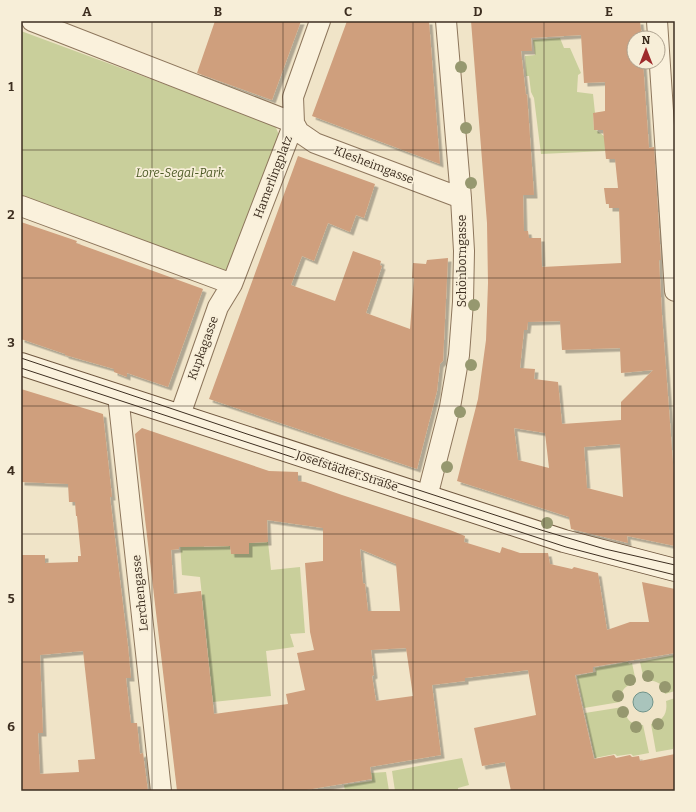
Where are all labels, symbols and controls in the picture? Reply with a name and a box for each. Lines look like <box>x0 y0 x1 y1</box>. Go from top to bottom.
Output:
text: A <box>82 4 92 19</box>
text: B <box>214 4 222 19</box>
text: C <box>344 4 352 19</box>
text: D <box>473 4 483 19</box>
text: E <box>605 4 613 19</box>
north arrow <box>626 30 666 70</box>
text: N <box>642 34 651 47</box>
text: 1 <box>8 79 14 94</box>
street label: Hamerlingplatz <box>251 134 295 220</box>
street label: Klesheimgasse <box>332 143 416 187</box>
park label: Lore-Segal-Park <box>136 166 225 180</box>
text: 2 <box>7 207 15 222</box>
street label: Schönborngasse <box>455 215 469 307</box>
street label: Kupkagasse <box>185 314 221 382</box>
text: 3 <box>7 335 15 350</box>
street label: Josefstädter Straße <box>293 448 400 494</box>
text: 4 <box>7 463 15 478</box>
street label: Lerchengasse <box>129 554 151 632</box>
text: 5 <box>7 591 15 606</box>
text: 6 <box>7 719 15 734</box>

